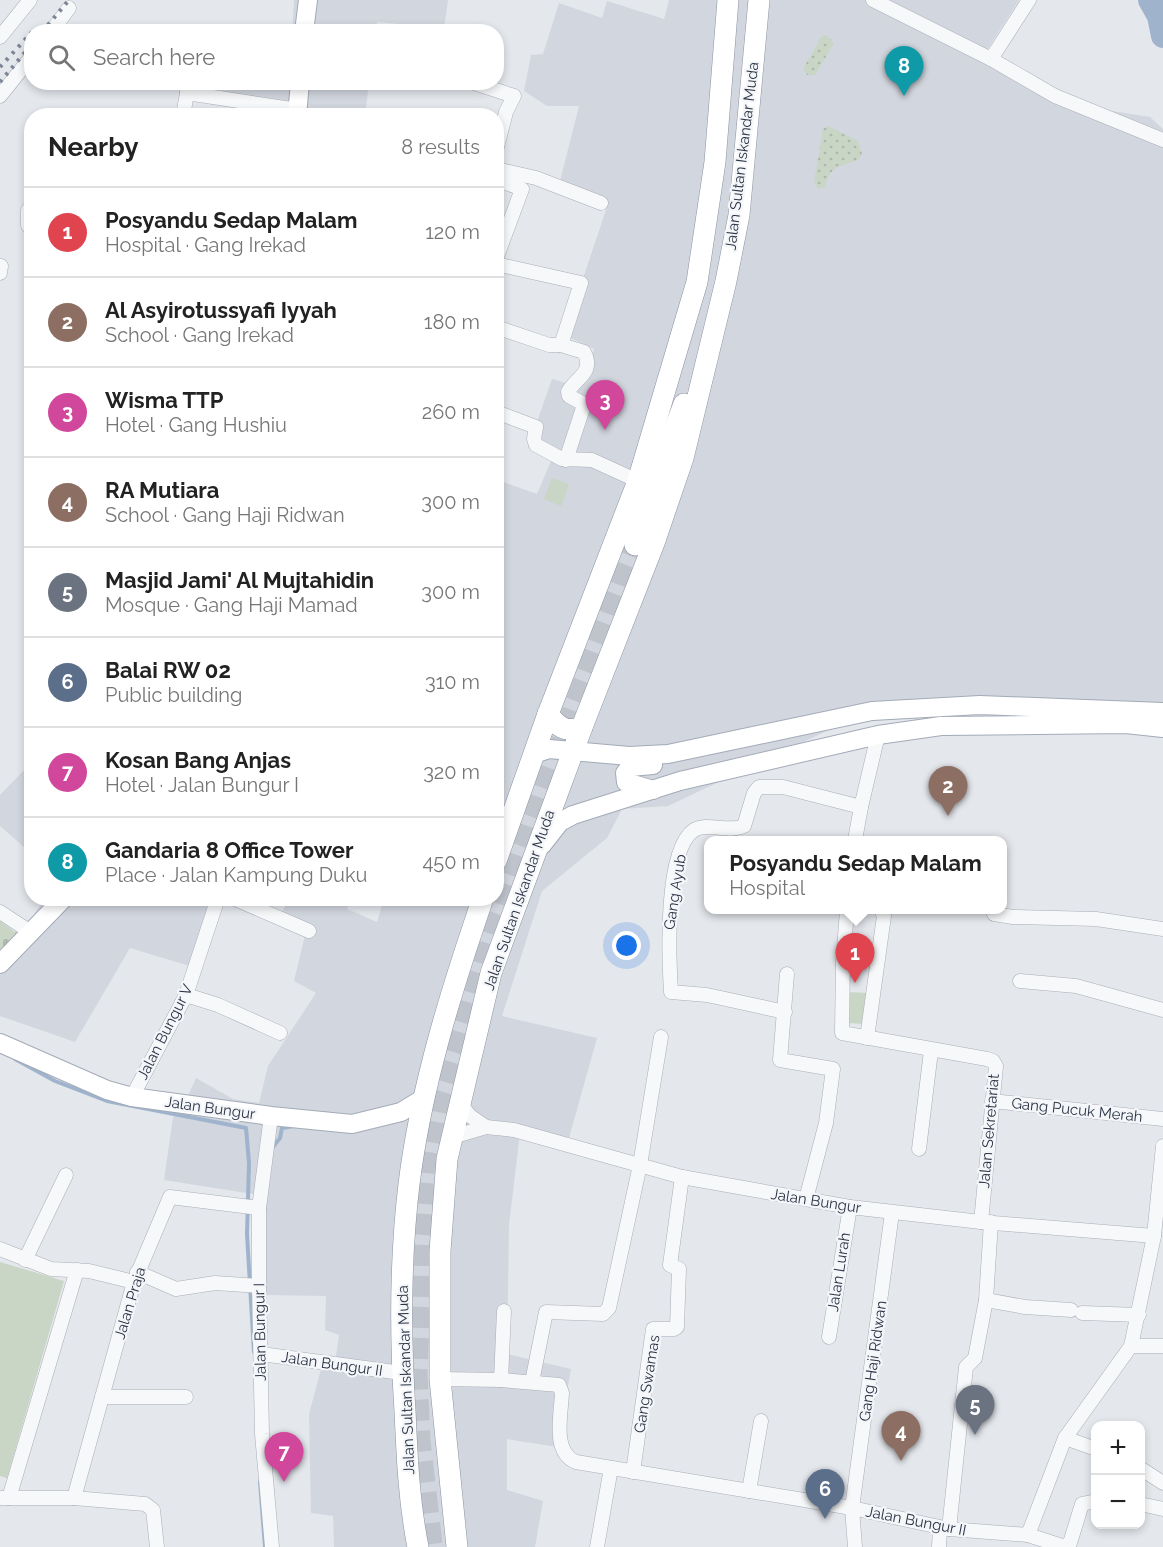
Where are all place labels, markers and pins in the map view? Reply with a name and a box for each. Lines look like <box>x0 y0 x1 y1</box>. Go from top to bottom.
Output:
pin: 8 <box>884 46 924 96</box>
pin: 3 <box>586 380 624 430</box>
pin: 2 <box>928 766 968 816</box>
pin: 1 <box>836 934 874 983</box>
pin: 5 <box>956 1386 994 1435</box>
pin: 4 <box>882 1412 920 1461</box>
pin: 7 <box>264 1432 304 1482</box>
pin: 6 <box>806 1470 844 1519</box>

